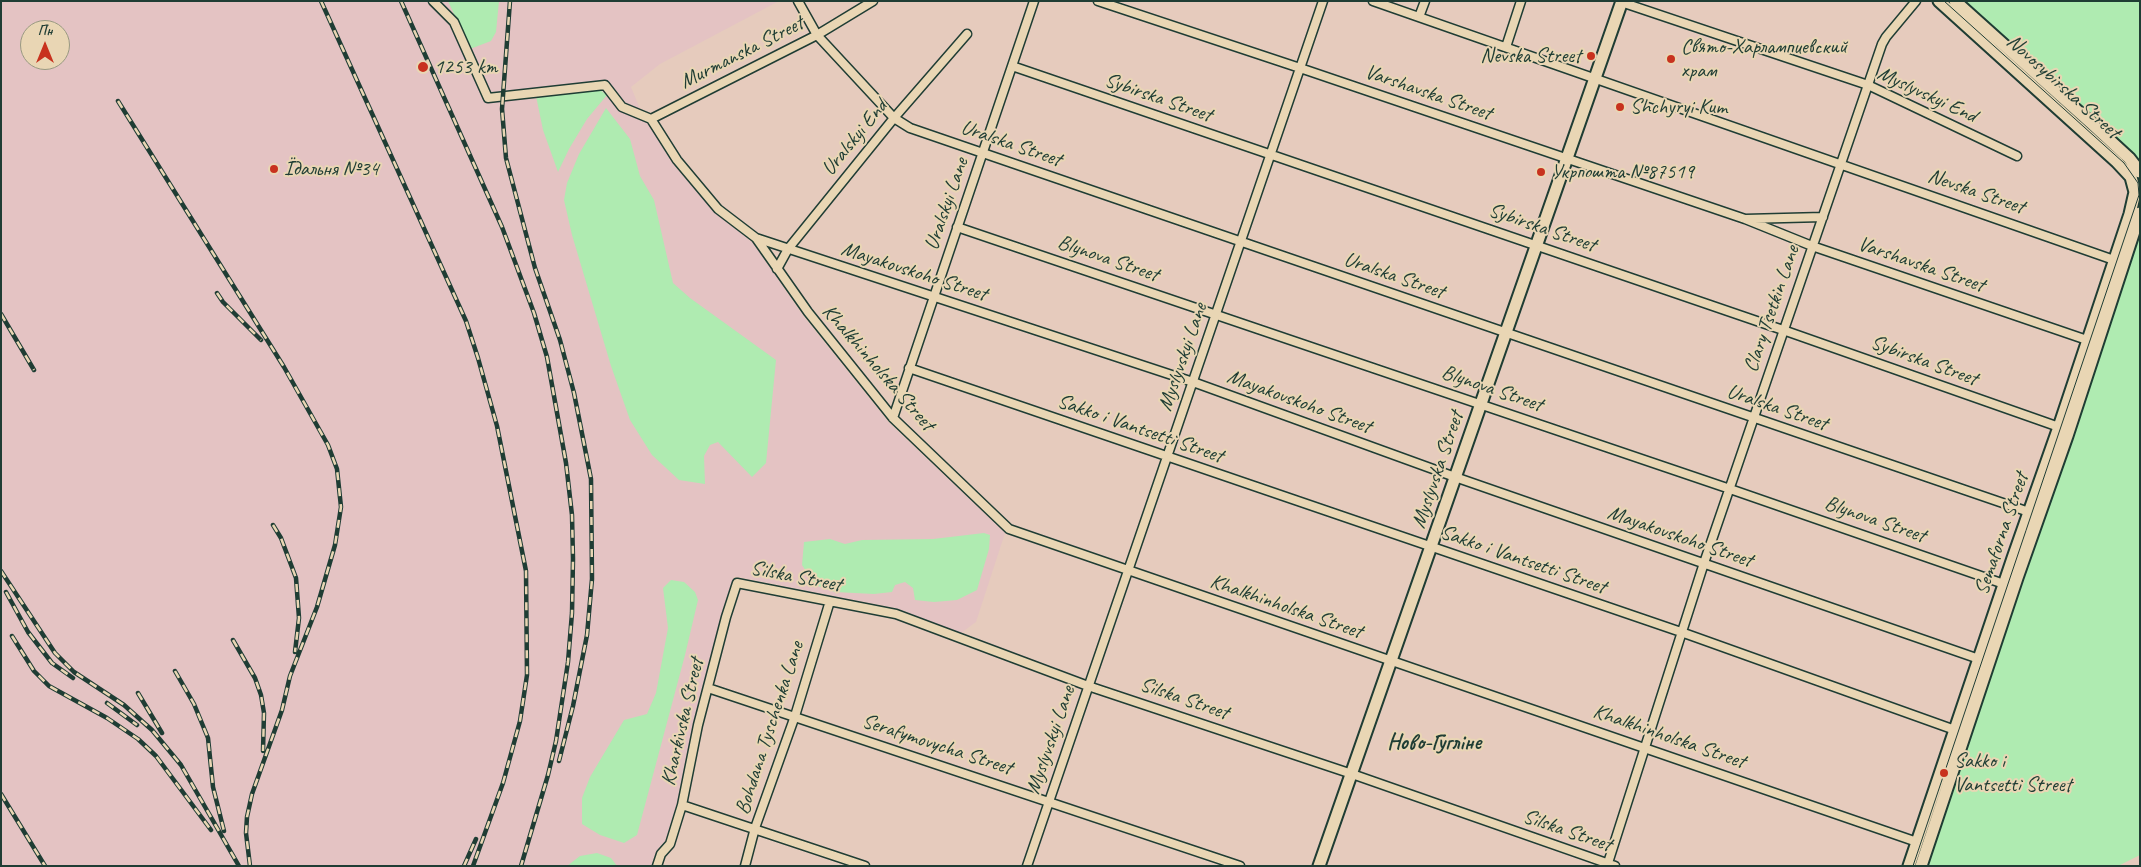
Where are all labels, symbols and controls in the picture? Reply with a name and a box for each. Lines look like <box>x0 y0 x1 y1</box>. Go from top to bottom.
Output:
street label: Murmanska Street <box>676 11 808 95</box>
north arrow <box>20 20 70 70</box>
text: Пн <box>38 22 52 39</box>
street label: Novosybirska Street <box>2001 29 2125 145</box>
place label: Свято-Харлампиевский храм <box>1681 34 1847 84</box>
place label: Nevska Street <box>1480 43 1581 69</box>
marker: Nevska Street <box>1585 50 1597 62</box>
marker: Свято-Харлампиевский храм <box>1665 53 1677 65</box>
place label: 1253 km <box>434 54 497 80</box>
marker: 1253 km <box>416 60 430 74</box>
street label: Varshavska Street <box>1361 60 1495 126</box>
street label: Myslyvskyi End <box>1873 61 1981 129</box>
street label: Sybirska Street <box>1101 68 1215 128</box>
place label: Shchyryi Kum <box>1630 94 1727 120</box>
street label: Uralskyi End <box>817 95 893 181</box>
marker: Shchyryi Kum <box>1614 101 1626 113</box>
street label: Uralska Street <box>957 115 1065 173</box>
street label: Uralskyi Lane <box>919 155 975 253</box>
place label: Їдальня №34 <box>284 156 379 182</box>
place label: Укрпошта №87519 <box>1551 159 1694 185</box>
marker: Їдальня №34 <box>268 163 280 175</box>
street label: Nevska Street <box>1924 164 2028 220</box>
marker: Укрпошта №87519 <box>1535 166 1547 178</box>
street label: Sybirska Street <box>1485 198 1599 258</box>
street label: Blynova Street <box>1054 230 1162 288</box>
street label: Varshavska Street <box>1854 232 1988 298</box>
street label: Mayakovskoho Street <box>838 237 990 307</box>
street label: Clary Tsetkin Lane <box>1739 243 1805 375</box>
street label: Uralska Street <box>1340 247 1448 305</box>
street label: Khalkhinholska Street <box>816 300 940 436</box>
street label: Myslyvskyi Lane <box>1153 300 1213 414</box>
street label: Sybirska Street <box>1867 330 1981 392</box>
street label: Blynova Street <box>1438 360 1546 418</box>
street label: Mayakovskoho Street <box>1224 364 1374 440</box>
street label: Uralska Street <box>1723 379 1831 437</box>
street label: Sakko i Vantsetti Street <box>1054 389 1226 469</box>
street label: Myslyvska Street <box>1406 408 1470 532</box>
street label: Semaforna Street <box>1969 470 2035 598</box>
street label: Blynova Street <box>1821 491 1929 549</box>
street label: Mayakovskoho Street <box>1604 500 1756 574</box>
street label: Sakko i Vantsetti Street <box>1437 520 1609 600</box>
street label: Silska Street <box>748 556 844 598</box>
street label: Khalkhinholska Street <box>1207 569 1365 645</box>
street label: Bohdana Tyschenka Lane <box>730 638 810 818</box>
street label: Kharkivska Street <box>656 656 710 788</box>
street label: Silska Street <box>1136 672 1232 726</box>
street label: Myslyvskyi Lane <box>1021 683 1081 797</box>
street label: Khalkhinholska Street <box>1590 699 1748 775</box>
street label: Serafymovycha Street <box>859 709 1015 781</box>
district label: Ново-Гугліне <box>1387 730 1481 756</box>
place label: Sakko i Vantsetti Street <box>1954 748 2071 798</box>
marker: Sakko i Vantsetti Street <box>1938 767 1950 779</box>
street label: Silska Street <box>1519 804 1615 858</box>

